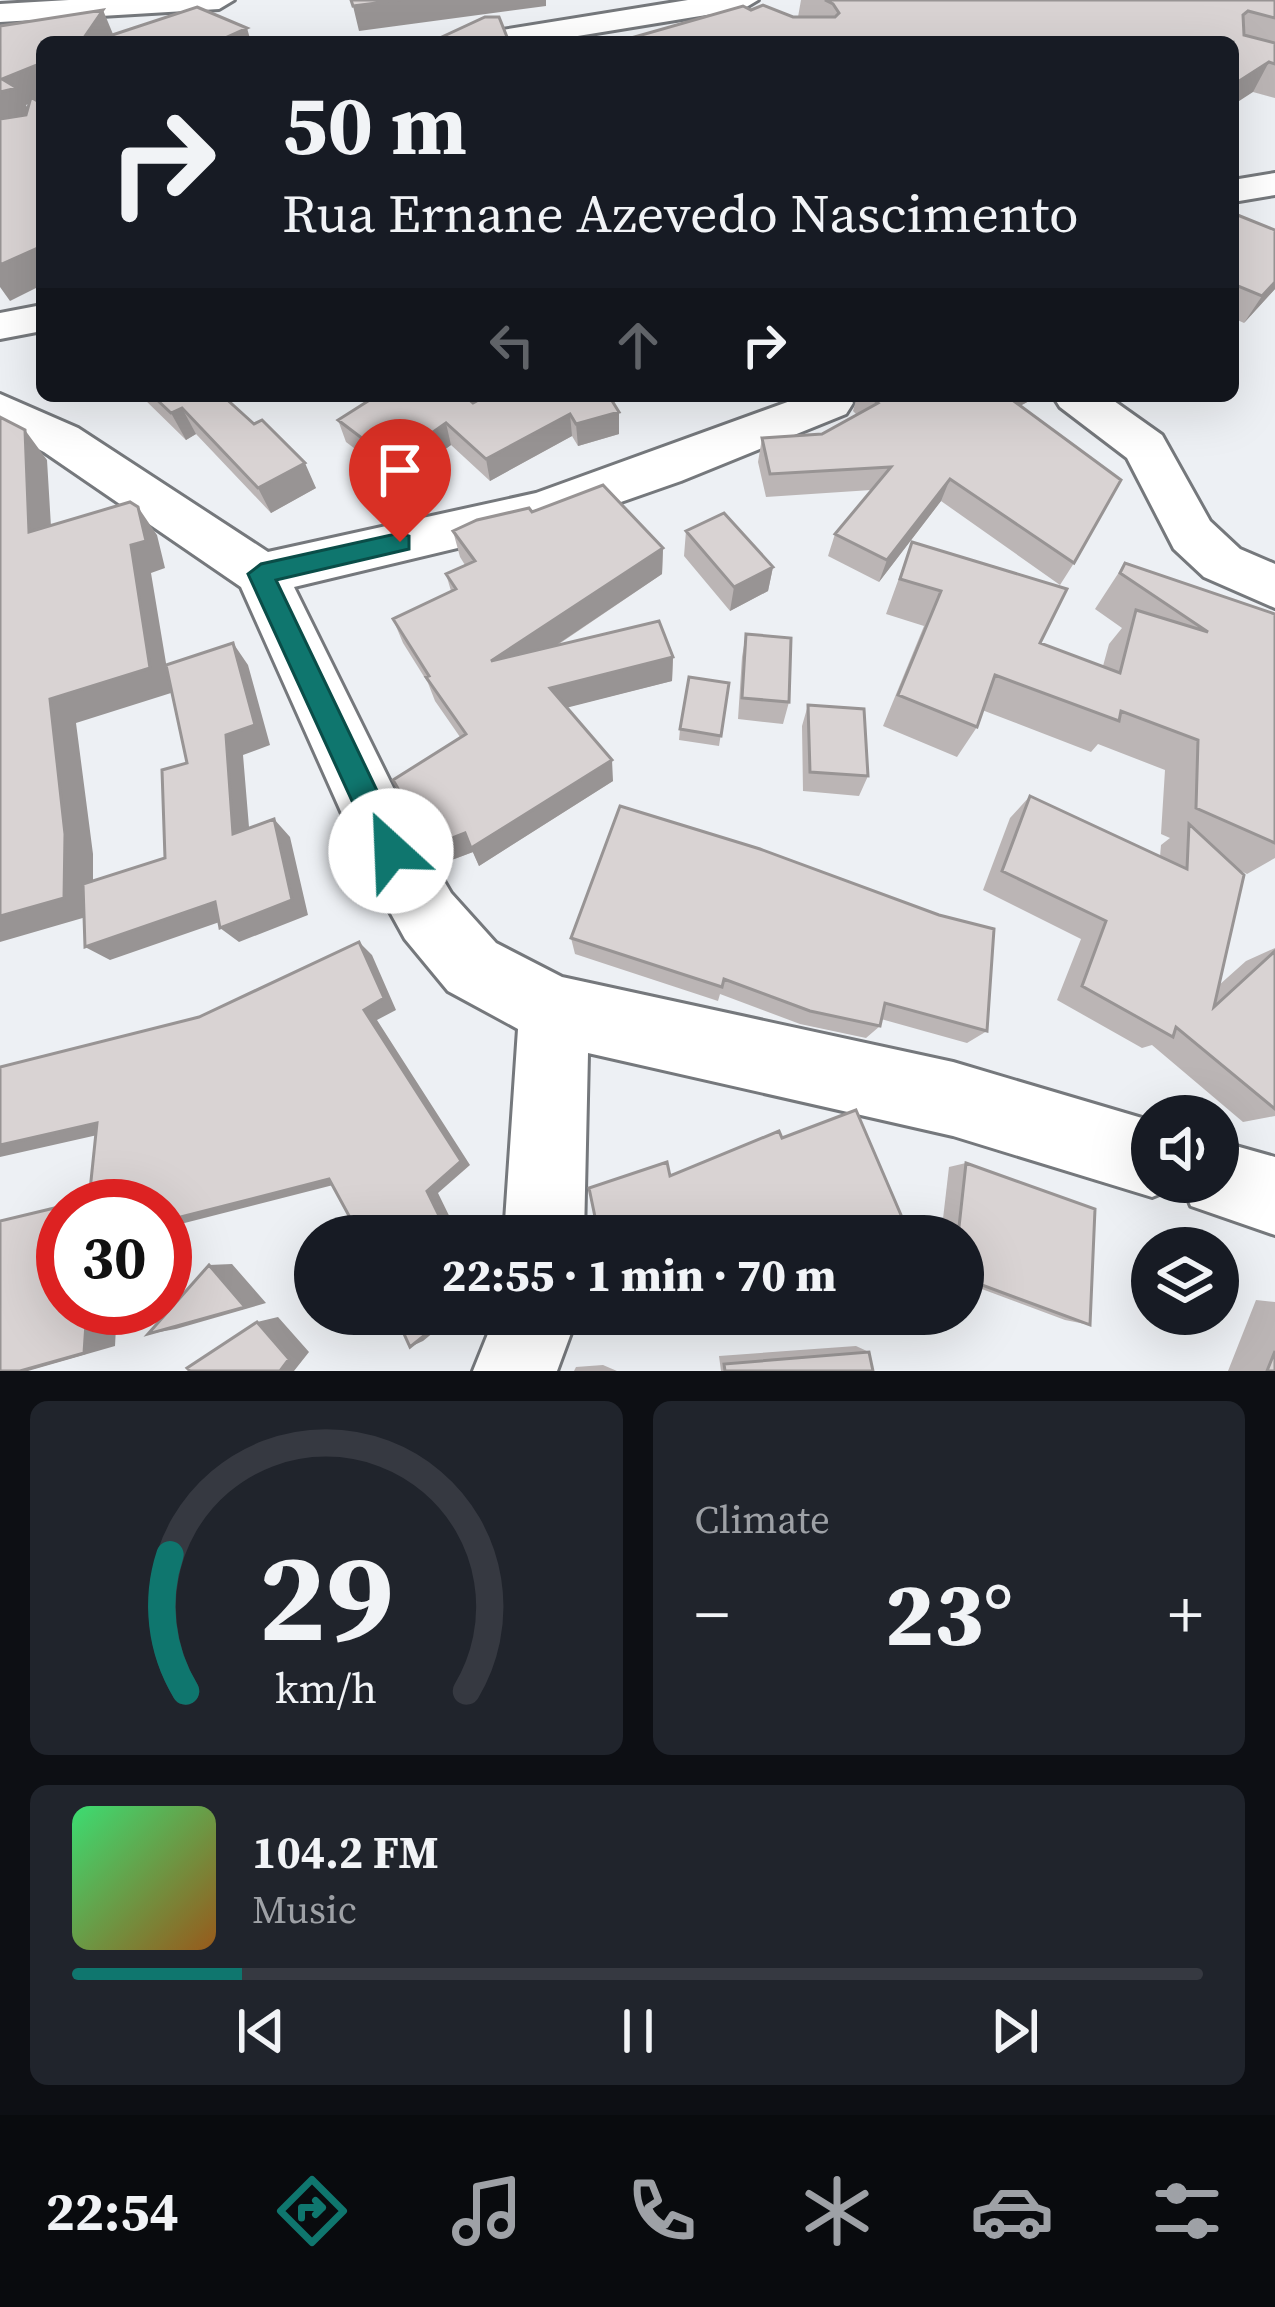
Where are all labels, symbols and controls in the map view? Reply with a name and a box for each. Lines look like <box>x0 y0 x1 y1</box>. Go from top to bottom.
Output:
text: 50 m <box>282 67 467 182</box>
icon: right <box>84 84 240 240</box>
text: Rua Ernane Azevedo Nascimento <box>282 176 1079 250</box>
icon: left <box>479 312 545 378</box>
icon: ahead <box>605 312 671 378</box>
icon: right <box>731 312 797 378</box>
pin <box>349 419 451 542</box>
icon: arrive <box>367 437 433 503</box>
position arrow <box>328 788 454 914</box>
map controls <box>1131 1095 1239 1335</box>
button: sound <box>1131 1095 1239 1203</box>
speed limit sign: 30 <box>36 1179 192 1335</box>
button: layers <box>1131 1227 1239 1335</box>
text: 22:55 · 1 min · 70 m <box>442 1244 836 1306</box>
text: Climate <box>695 1493 830 1546</box>
text: 29 <box>259 1511 394 1682</box>
text: 23° <box>884 1552 1013 1675</box>
text: − <box>695 1569 729 1659</box>
text: + <box>1168 1569 1203 1659</box>
text: km/h <box>275 1659 377 1717</box>
text: 104.2 FM <box>252 1821 439 1883</box>
text: Music <box>252 1883 357 1936</box>
icon: previous <box>228 1998 294 2064</box>
icon: pause <box>605 1998 671 2064</box>
icon: next <box>982 1998 1048 2064</box>
icon: directions <box>270 2169 354 2253</box>
icon: music <box>445 2169 529 2253</box>
icon: phone <box>620 2169 704 2253</box>
icon: climate <box>795 2169 879 2253</box>
icon: car <box>970 2169 1054 2253</box>
icon: filters <box>1145 2169 1229 2253</box>
text: 22:54 <box>46 2174 179 2248</box>

